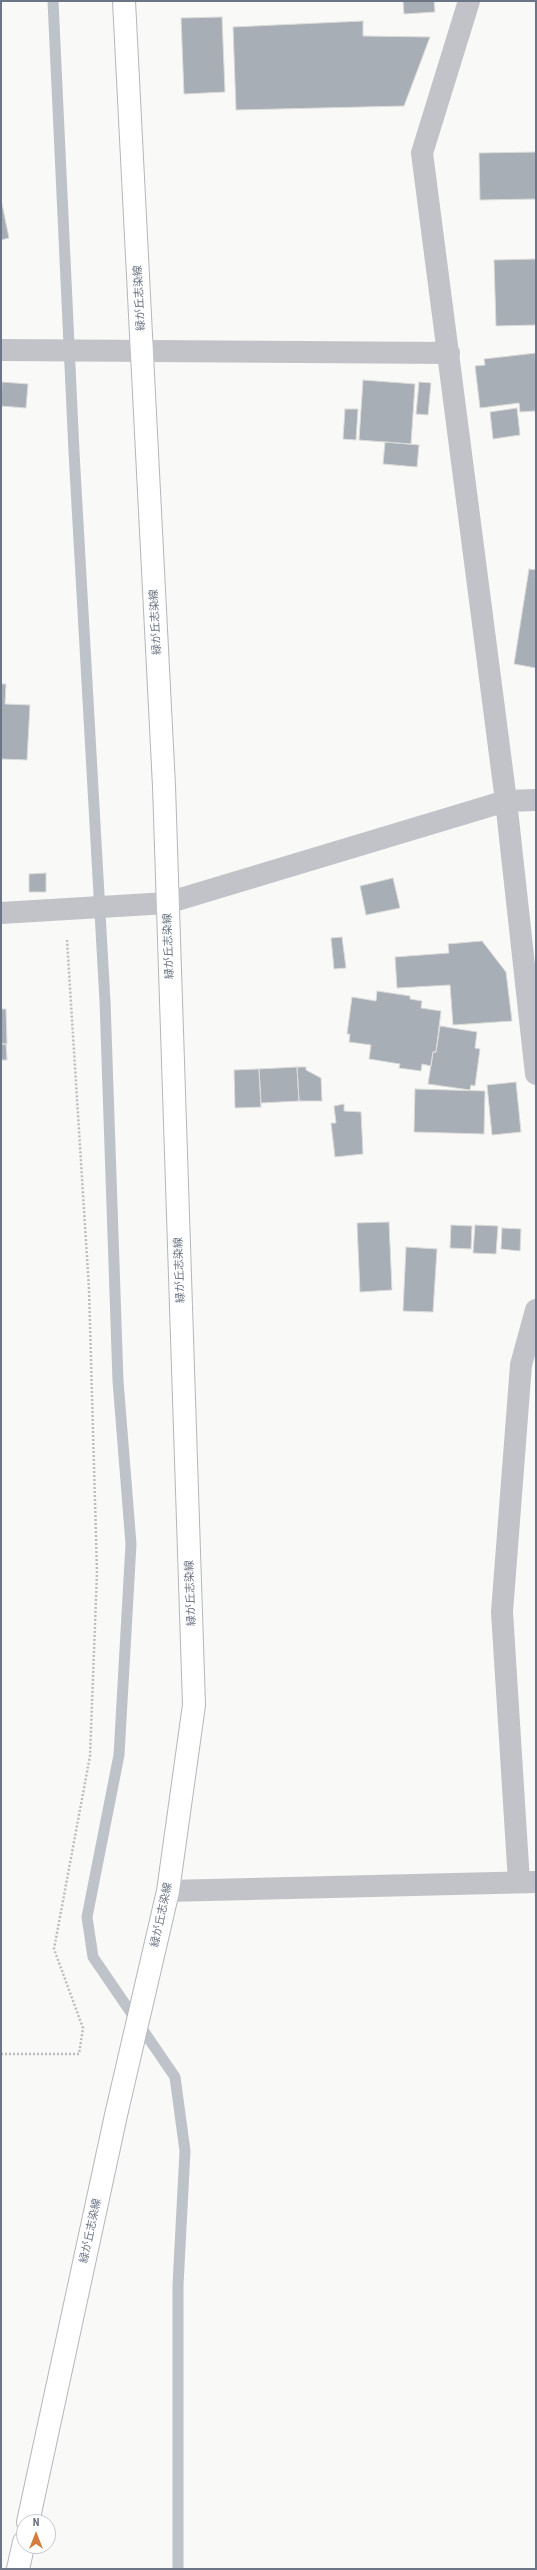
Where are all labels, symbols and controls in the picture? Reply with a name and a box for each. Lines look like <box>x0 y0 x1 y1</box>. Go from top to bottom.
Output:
street label: 緑が丘志染線 <box>132 265 148 331</box>
street label: 緑が丘志染線 <box>148 589 164 655</box>
street label: 緑が丘志染線 <box>161 913 177 979</box>
street label: 緑が丘志染線 <box>172 1237 188 1303</box>
street label: 緑が丘志染線 <box>183 1560 199 1626</box>
street label: 緑が丘志染線 <box>149 1881 175 1949</box>
street label: 緑が丘志染線 <box>78 2197 104 2265</box>
north arrow <box>16 2514 56 2554</box>
text: N <box>33 2516 39 2529</box>

